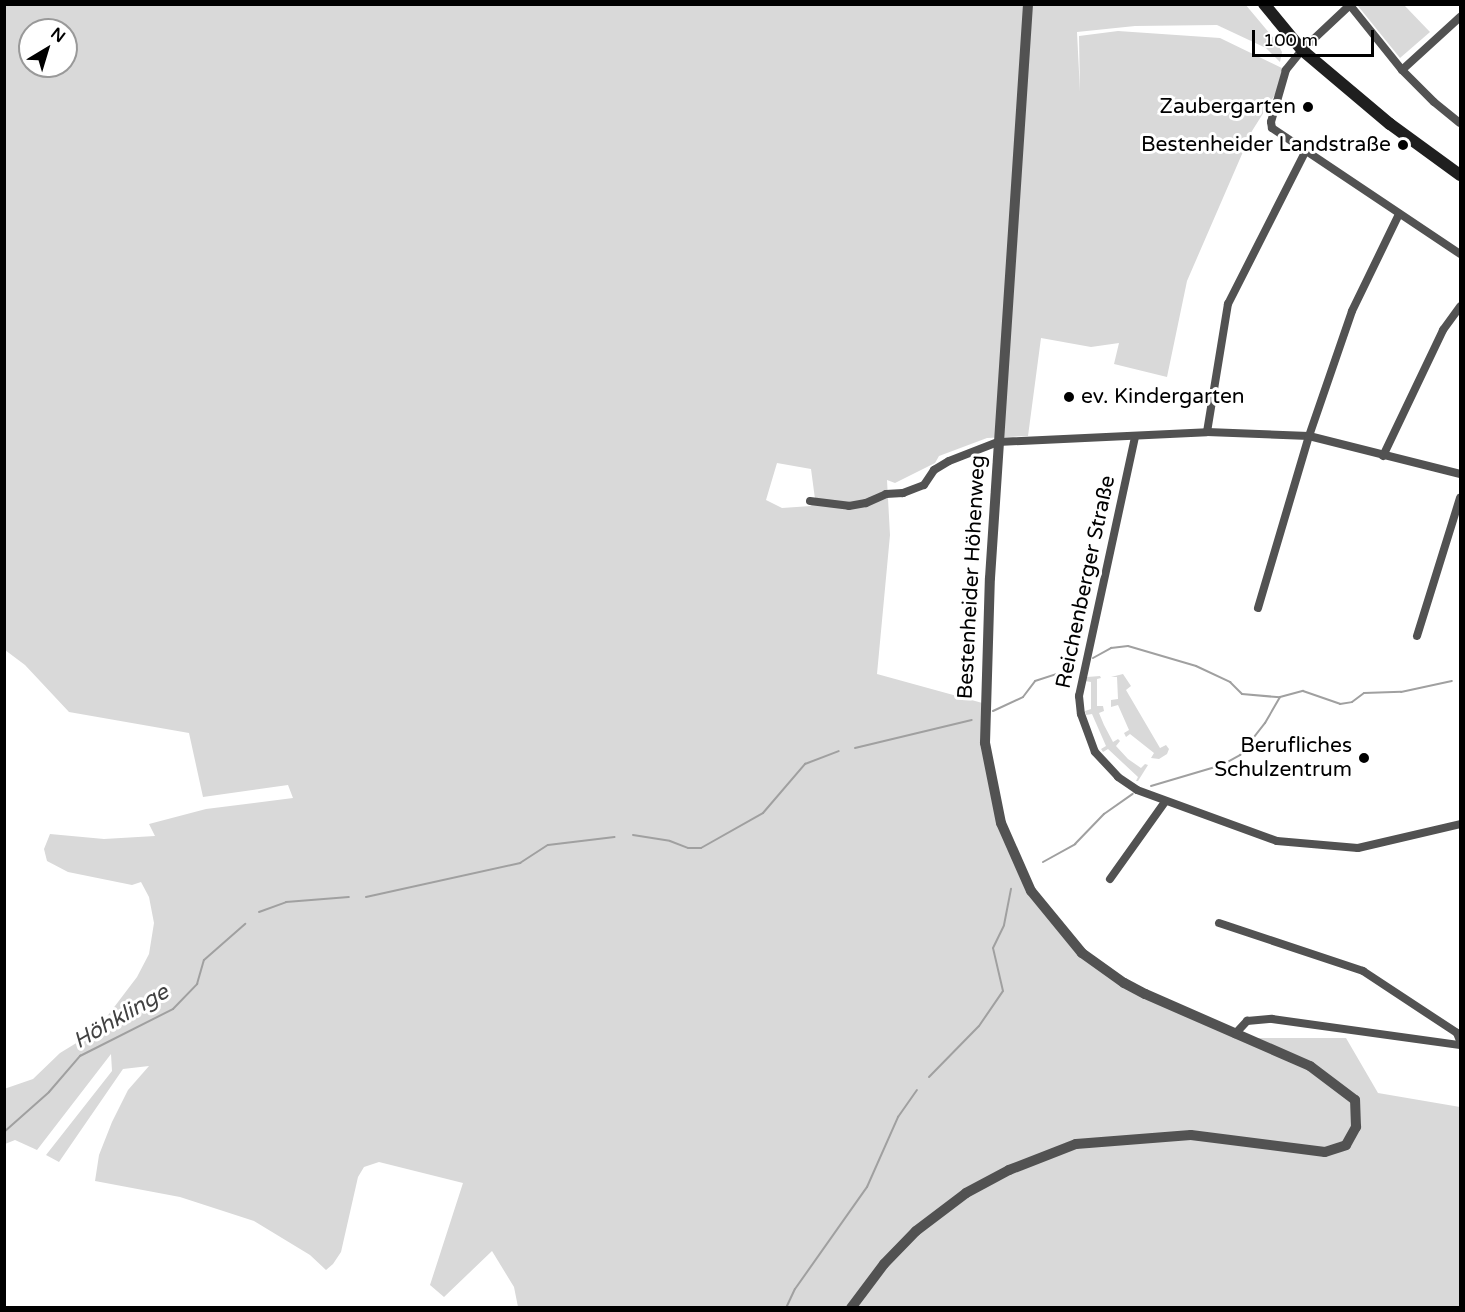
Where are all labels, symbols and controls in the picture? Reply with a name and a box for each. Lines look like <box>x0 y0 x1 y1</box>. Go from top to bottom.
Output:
north arrow <box>18 18 78 78</box>
scale bar <box>1255 18 1376 56</box>
text: N <box>47 24 69 47</box>
text: 100 m <box>1263 29 1318 51</box>
place label: Zaubergarten <box>1160 94 1296 120</box>
marker: Zaubergarten <box>1301 100 1315 114</box>
place label: Bestenheider Landstraße <box>1141 132 1391 158</box>
marker: Bestenheider Landstraße <box>1396 138 1410 152</box>
place label: ev. Kindergarten <box>1081 384 1245 410</box>
marker: ev. Kindergarten <box>1062 390 1076 404</box>
street label: Bestenheider Höhenweg <box>953 454 991 700</box>
street label: Reichenberger Straße <box>1051 473 1121 691</box>
place label: Berufliches Schulzentrum <box>1214 733 1352 783</box>
marker: Berufliches Schulzentrum <box>1357 751 1371 765</box>
water label: Höhklinge <box>69 979 173 1055</box>

